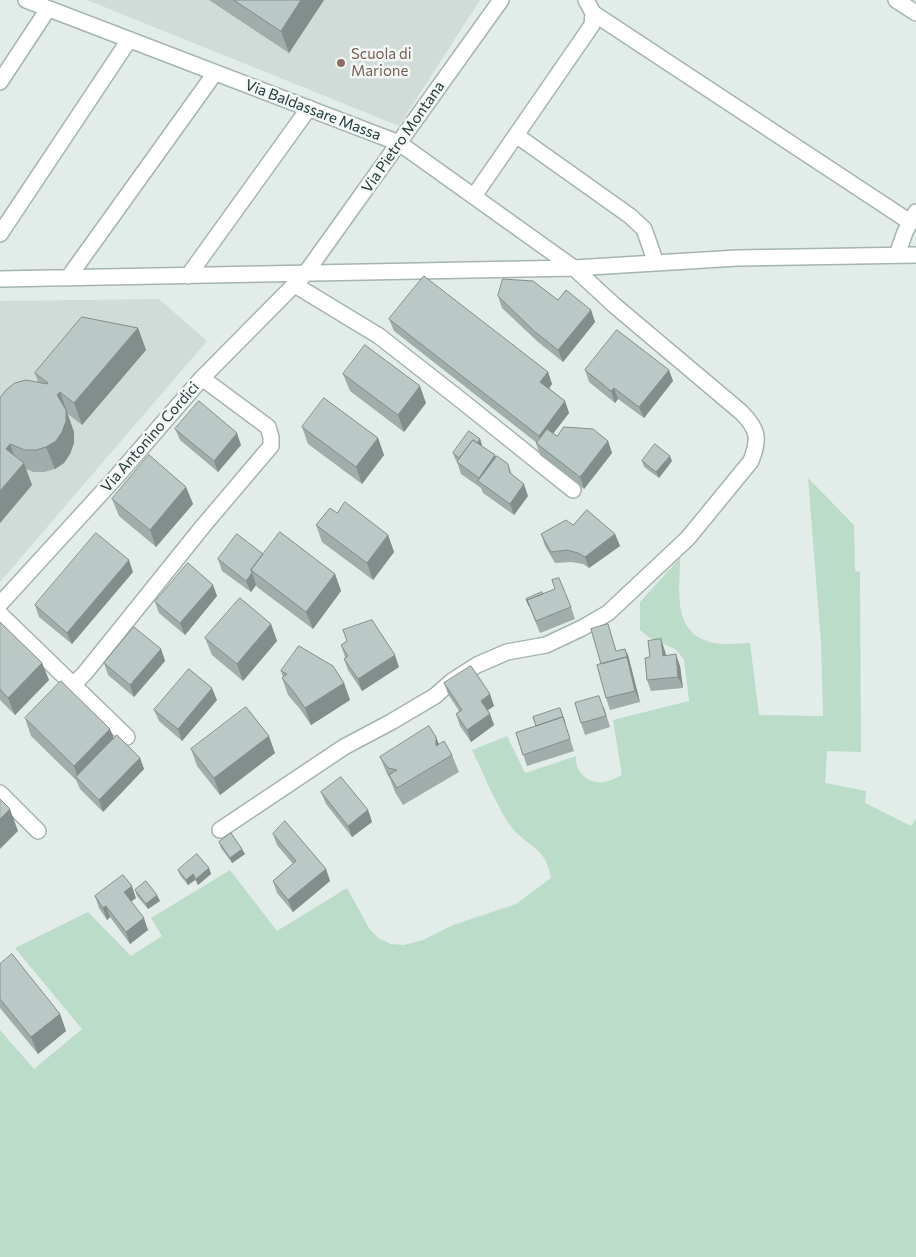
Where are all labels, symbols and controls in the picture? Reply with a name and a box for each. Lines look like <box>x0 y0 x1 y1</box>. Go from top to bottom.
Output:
place label: Scuola di Marione <box>351 45 412 80</box>
marker: Scuola di Marione <box>335 57 347 69</box>
street label: Via Baldassare Massa <box>242 76 384 144</box>
street label: Via Pietro Montana <box>358 78 448 196</box>
street label: Via Antonino Cordici <box>97 378 203 496</box>

